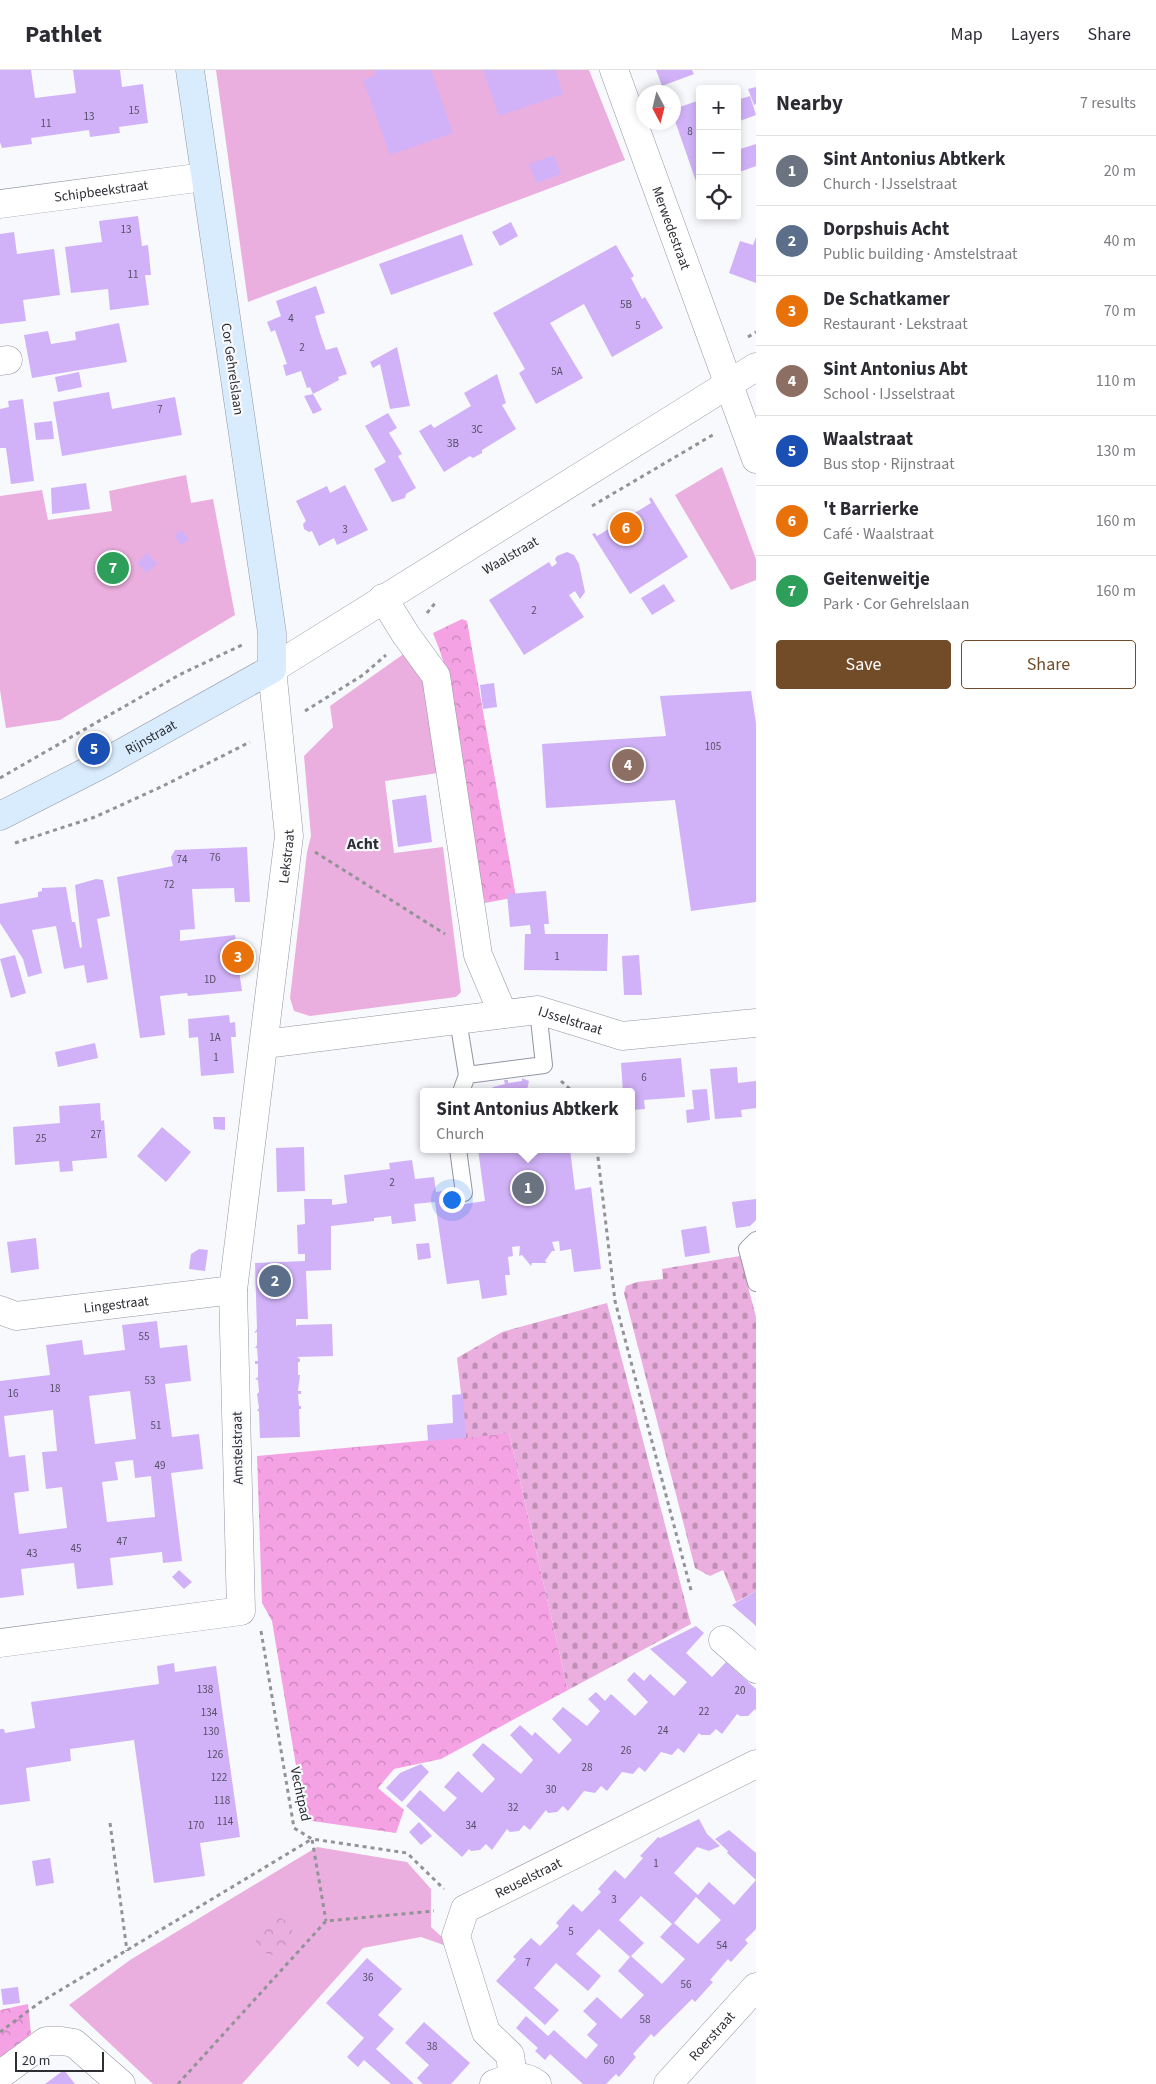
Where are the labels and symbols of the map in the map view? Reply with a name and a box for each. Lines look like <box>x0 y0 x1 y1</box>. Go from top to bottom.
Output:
north arrow <box>636 85 681 130</box>
house number: 15 <box>129 103 139 118</box>
house number: 13 <box>84 109 94 124</box>
house number: 11 <box>41 116 51 131</box>
house number: 8 <box>687 124 693 139</box>
street label: Schipbeekstraat <box>53 175 150 208</box>
street label: Merwedestraat <box>646 184 695 273</box>
house number: 13 <box>121 222 131 237</box>
house number: 11 <box>128 267 138 282</box>
house number: 5B <box>620 297 632 312</box>
house number: 4 <box>288 311 294 326</box>
house number: 5 <box>635 318 641 333</box>
street label: Cor Gehrelslaan <box>216 322 248 417</box>
house number: 2 <box>299 340 305 355</box>
house number: 5A <box>551 364 563 379</box>
house number: 7 <box>157 402 163 417</box>
house number: 3C <box>471 422 483 437</box>
house number: 3B <box>447 436 459 451</box>
pin: 6 <box>610 509 642 547</box>
house number: 3 <box>342 522 348 537</box>
street label: Waalstraat <box>479 532 543 580</box>
pin: 7 <box>97 549 129 587</box>
house number: 2 <box>531 603 537 618</box>
street label: Rijnstraat <box>122 715 181 760</box>
pin: 5 <box>78 730 110 768</box>
house number: 105 <box>705 739 721 754</box>
pin: 4 <box>612 746 644 784</box>
street label: Lekstraat <box>274 828 300 885</box>
district label: Acht <box>346 833 379 855</box>
house number: 76 <box>210 850 221 865</box>
house number: 74 <box>177 852 188 867</box>
house number: 72 <box>164 877 174 892</box>
pin: 3 <box>222 938 254 976</box>
house number: 1 <box>554 949 560 964</box>
house number: 1D <box>204 972 216 987</box>
street label: IJsselstraat <box>535 1002 605 1040</box>
house number: 1A <box>209 1030 221 1045</box>
house number: 1 <box>213 1050 219 1065</box>
house number: 6 <box>641 1070 647 1085</box>
house number: 27 <box>91 1127 101 1142</box>
house number: 25 <box>36 1131 46 1146</box>
pin: 1 <box>512 1169 544 1207</box>
house number: 2 <box>389 1175 395 1190</box>
your location <box>439 1187 465 1213</box>
pin: 2 <box>259 1262 291 1300</box>
street label: Lingestraat <box>83 1291 150 1319</box>
house number: 55 <box>139 1329 149 1344</box>
house number: 53 <box>145 1373 155 1388</box>
house number: 18 <box>50 1381 61 1396</box>
house number: 16 <box>8 1386 19 1401</box>
street label: Amstelstraat <box>227 1411 249 1485</box>
house number: 51 <box>151 1418 161 1433</box>
house number: 49 <box>155 1458 165 1473</box>
house number: 47 <box>117 1534 127 1549</box>
house number: 45 <box>71 1541 81 1556</box>
house number: 43 <box>27 1546 37 1561</box>
house number: 138 <box>197 1682 214 1697</box>
house number: 20 <box>735 1683 745 1698</box>
house number: 22 <box>699 1704 709 1719</box>
house number: 134 <box>201 1705 218 1720</box>
house number: 24 <box>658 1723 669 1738</box>
house number: 130 <box>203 1724 219 1739</box>
house number: 26 <box>621 1743 632 1758</box>
house number: 126 <box>207 1747 224 1762</box>
house number: 28 <box>582 1760 593 1775</box>
street label: Vechtpad <box>285 1765 316 1823</box>
house number: 122 <box>211 1770 227 1785</box>
house number: 30 <box>546 1782 556 1797</box>
house number: 118 <box>214 1793 231 1808</box>
house number: 32 <box>508 1800 518 1815</box>
house number: 114 <box>217 1814 234 1829</box>
house number: 170 <box>188 1818 204 1833</box>
house number: 34 <box>466 1818 477 1833</box>
street label: Reuselstraat <box>492 1853 566 1904</box>
house number: 1 <box>653 1856 659 1871</box>
house number: 3 <box>611 1892 617 1907</box>
house number: 5 <box>568 1924 574 1939</box>
house number: 54 <box>717 1938 728 1953</box>
house number: 7 <box>525 1955 531 1970</box>
house number: 36 <box>363 1970 374 1985</box>
house number: 56 <box>681 1977 692 1992</box>
street label: Roerstraat <box>685 2007 740 2066</box>
house number: 58 <box>640 2012 651 2027</box>
house number: 38 <box>427 2039 438 2054</box>
scale bar <box>15 2049 104 2072</box>
house number: 60 <box>604 2053 614 2068</box>

